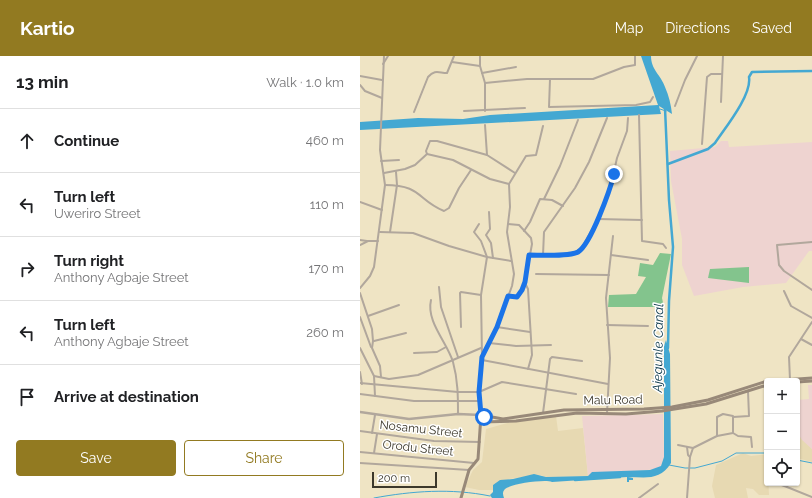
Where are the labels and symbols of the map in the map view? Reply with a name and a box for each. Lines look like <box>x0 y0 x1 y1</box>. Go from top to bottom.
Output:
route end <box>605 165 623 183</box>
water label: Ajegunle Canal <box>650 303 666 394</box>
street label: Malu Road <box>583 392 643 408</box>
route start <box>475 408 493 426</box>
street label: Nosamu Street <box>379 418 463 440</box>
street label: Orodu Street <box>382 437 454 459</box>
scale bar <box>372 470 437 489</box>

